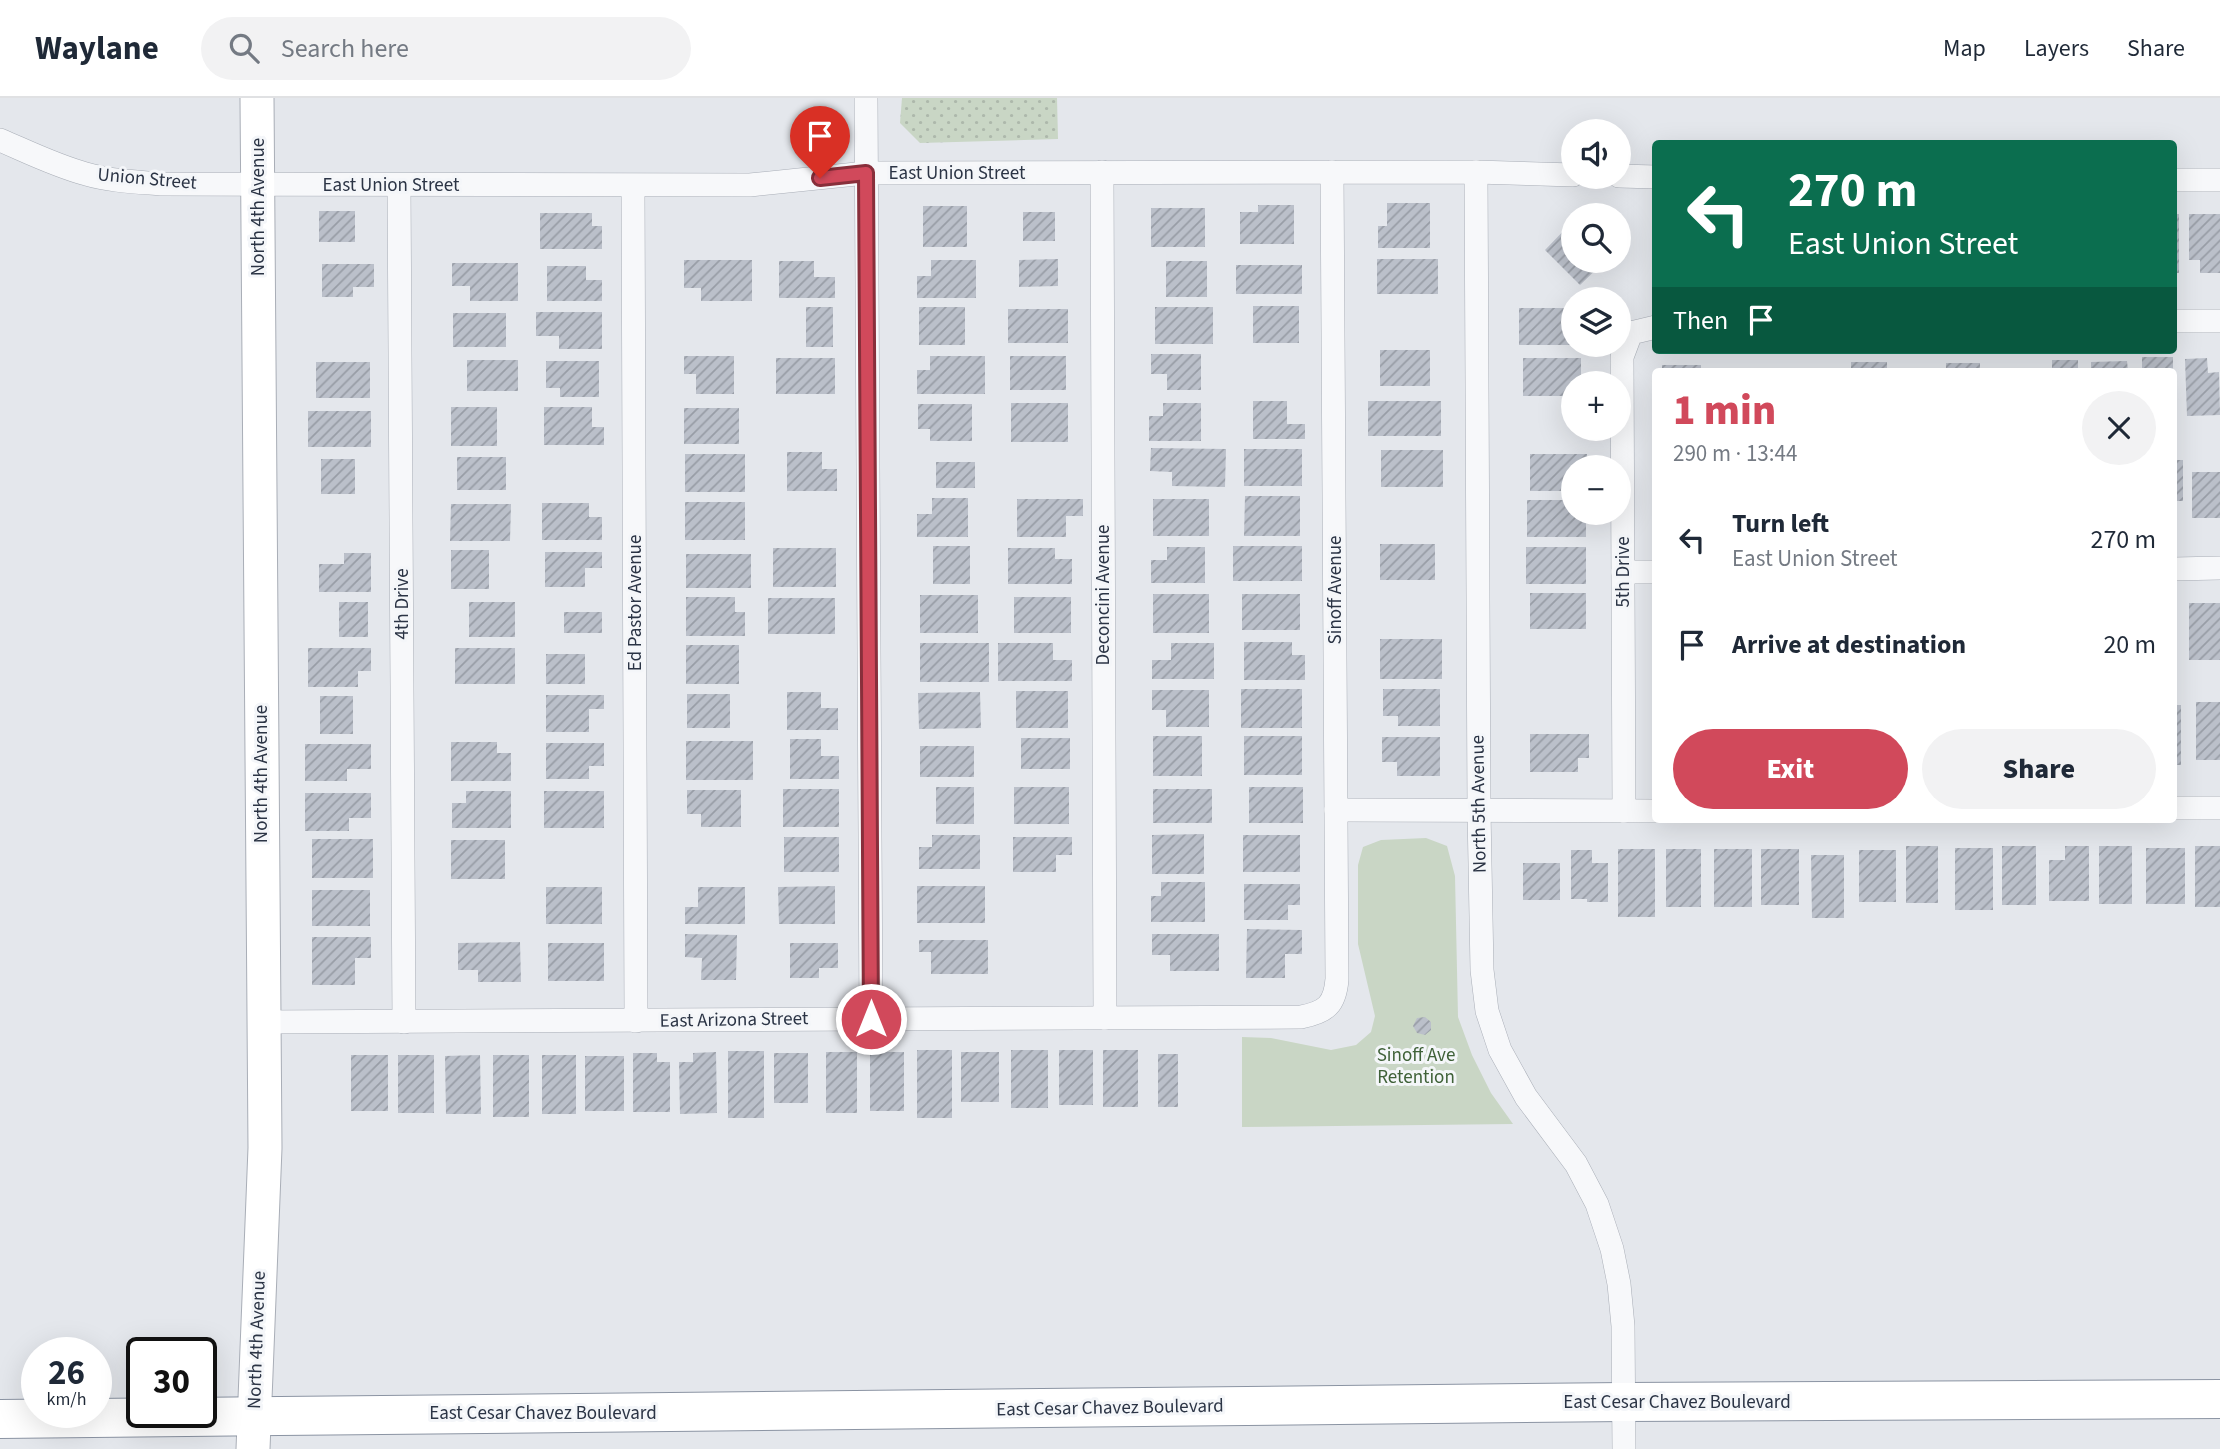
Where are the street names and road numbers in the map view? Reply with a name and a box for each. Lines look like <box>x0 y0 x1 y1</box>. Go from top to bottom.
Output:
street label: North 4th Avenue <box>245 138 272 276</box>
street label: East Union Street <box>889 160 1026 187</box>
street label: Union Street <box>96 161 198 197</box>
street label: East Union Street <box>323 172 460 199</box>
street label: Deconcini Avenue <box>1090 525 1117 665</box>
street label: Ed Pastor Avenue <box>622 535 649 671</box>
street label: Sinoff Avenue <box>1322 536 1349 644</box>
street label: 5th Drive <box>1610 536 1637 608</box>
street label: 4th Drive <box>389 568 416 640</box>
street label: North 4th Avenue <box>248 705 275 843</box>
street label: North 5th Avenue <box>1464 735 1494 873</box>
street label: East Arizona Street <box>660 1005 809 1035</box>
street label: North 4th Avenue <box>241 1270 273 1410</box>
street label: East Cesar Chavez Boulevard <box>1563 1389 1791 1416</box>
street label: East Cesar Chavez Boulevard <box>996 1393 1224 1423</box>
street label: East Cesar Chavez Boulevard <box>429 1400 657 1427</box>

